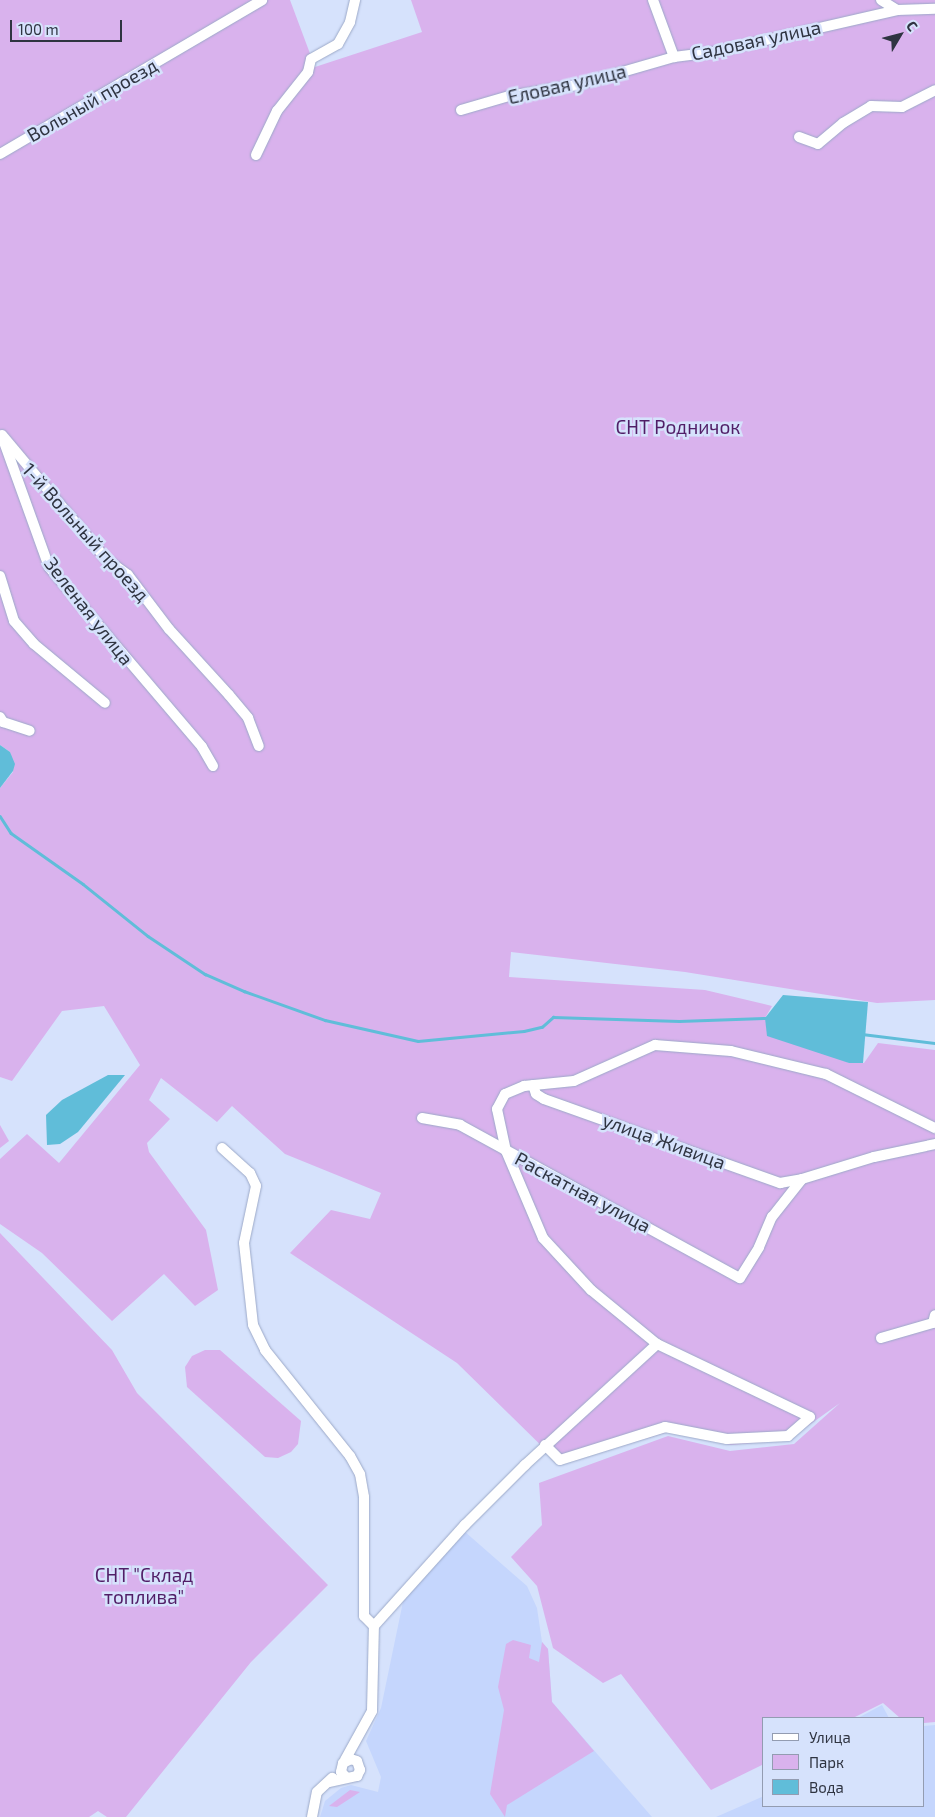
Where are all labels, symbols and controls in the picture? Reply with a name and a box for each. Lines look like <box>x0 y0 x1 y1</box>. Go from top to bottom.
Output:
scale bar <box>12 10 125 42</box>
north arrow <box>875 10 925 60</box>
street label: Садовая улица <box>689 15 823 65</box>
text: С <box>903 17 922 34</box>
text: 100 m <box>18 20 59 38</box>
street label: Вольный проезд <box>23 53 161 147</box>
street label: Еловая улица <box>506 59 628 109</box>
park label: СНТ Родничок <box>615 416 741 438</box>
street label: 1-й Вольный проезд <box>18 458 154 606</box>
street label: Зеленая улица <box>40 552 138 670</box>
street label: улица Живица <box>599 1108 729 1174</box>
street label: Раскатная улица <box>511 1147 655 1237</box>
park label: СНТ "Склад топлива" <box>95 1564 193 1608</box>
legend <box>762 1717 925 1807</box>
text: Улица <box>809 1728 851 1746</box>
text: Парк <box>809 1753 844 1771</box>
text: Вода <box>809 1778 844 1796</box>

